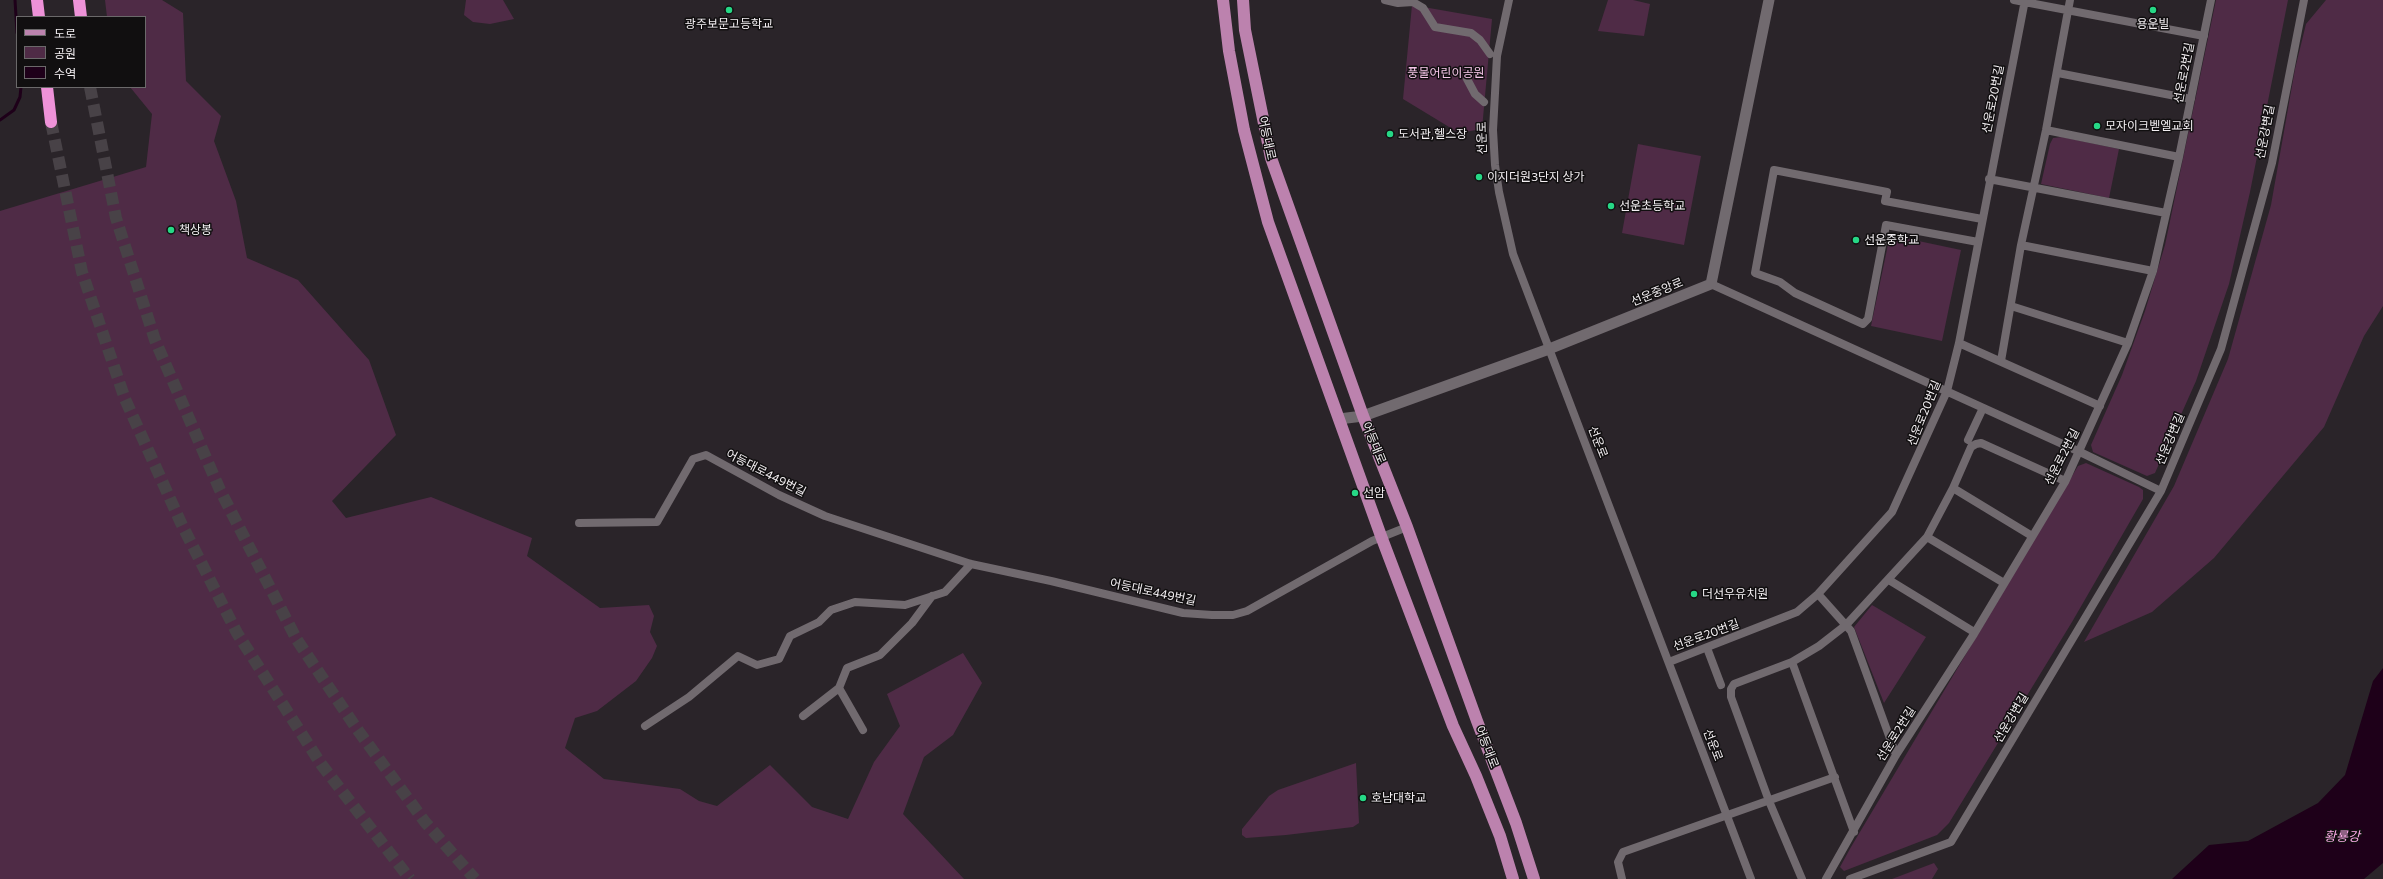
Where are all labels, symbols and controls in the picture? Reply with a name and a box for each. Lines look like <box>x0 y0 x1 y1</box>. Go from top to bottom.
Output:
marker: 광주보문고등학교 <box>724 5 734 15</box>
marker: 용운빌 <box>2148 5 2158 15</box>
legend <box>16 16 146 88</box>
place label: 광주보문고등학교 <box>685 17 773 31</box>
place label: 용운빌 <box>2136 17 2170 31</box>
text: 도로 <box>54 26 76 40</box>
street label: 선운로2번길 <box>2171 41 2197 105</box>
text: 공원 <box>54 46 76 60</box>
street label: 선운로20번길 <box>1979 63 2007 135</box>
text: 수역 <box>54 66 76 80</box>
park label: 풍물어린이공원 <box>1407 66 1485 80</box>
street label: 선운강변길 <box>2253 104 2277 160</box>
street label: 어등대로 <box>1255 115 1279 161</box>
place label: 모자이크벧엘교회 <box>2105 119 2193 133</box>
street label: 선운로 <box>1475 121 1489 155</box>
marker: 모자이크벧엘교회 <box>2092 121 2102 131</box>
place label: 도서관,헬스장 <box>1398 127 1467 141</box>
marker: 도서관,헬스장 <box>1385 129 1395 139</box>
place label: 이지더원3단지 상가 <box>1487 170 1584 184</box>
marker: 이지더원3단지 상가 <box>1474 172 1484 182</box>
place label: 선운초등학교 <box>1619 199 1685 213</box>
marker: 선운초등학교 <box>1606 201 1616 211</box>
place label: 책상봉 <box>179 223 212 237</box>
marker: 책상봉 <box>166 225 176 235</box>
place label: 선운중학교 <box>1864 233 1919 247</box>
marker: 선운중학교 <box>1851 235 1861 245</box>
street label: 선운중앙로 <box>1629 275 1685 309</box>
street label: 선운로20번길 <box>1904 378 1944 448</box>
street label: 선운강변길 <box>2153 411 2187 467</box>
street label: 어등대로 <box>1359 420 1389 466</box>
street label: 선운로 <box>1585 424 1611 460</box>
street label: 선운로2번길 <box>2042 426 2082 488</box>
street label: 어등대로449번길 <box>724 447 808 499</box>
place label: 선암 <box>1363 486 1385 500</box>
marker: 선암 <box>1350 488 1360 498</box>
street label: 어등대로449번길 <box>1109 576 1197 608</box>
place label: 더선우유치원 <box>1702 587 1768 601</box>
marker: 더선우유치원 <box>1689 589 1699 599</box>
street label: 선운로20번길 <box>1671 616 1741 654</box>
street label: 선운강변길 <box>1991 691 2031 745</box>
street label: 선운로2번길 <box>1874 704 1918 764</box>
street label: 어등대로 <box>1472 724 1502 770</box>
street label: 선운로 <box>1700 727 1726 763</box>
place label: 호남대학교 <box>1371 791 1426 805</box>
marker: 호남대학교 <box>1358 793 1368 803</box>
water label: 황룡강 <box>2324 829 2360 845</box>

